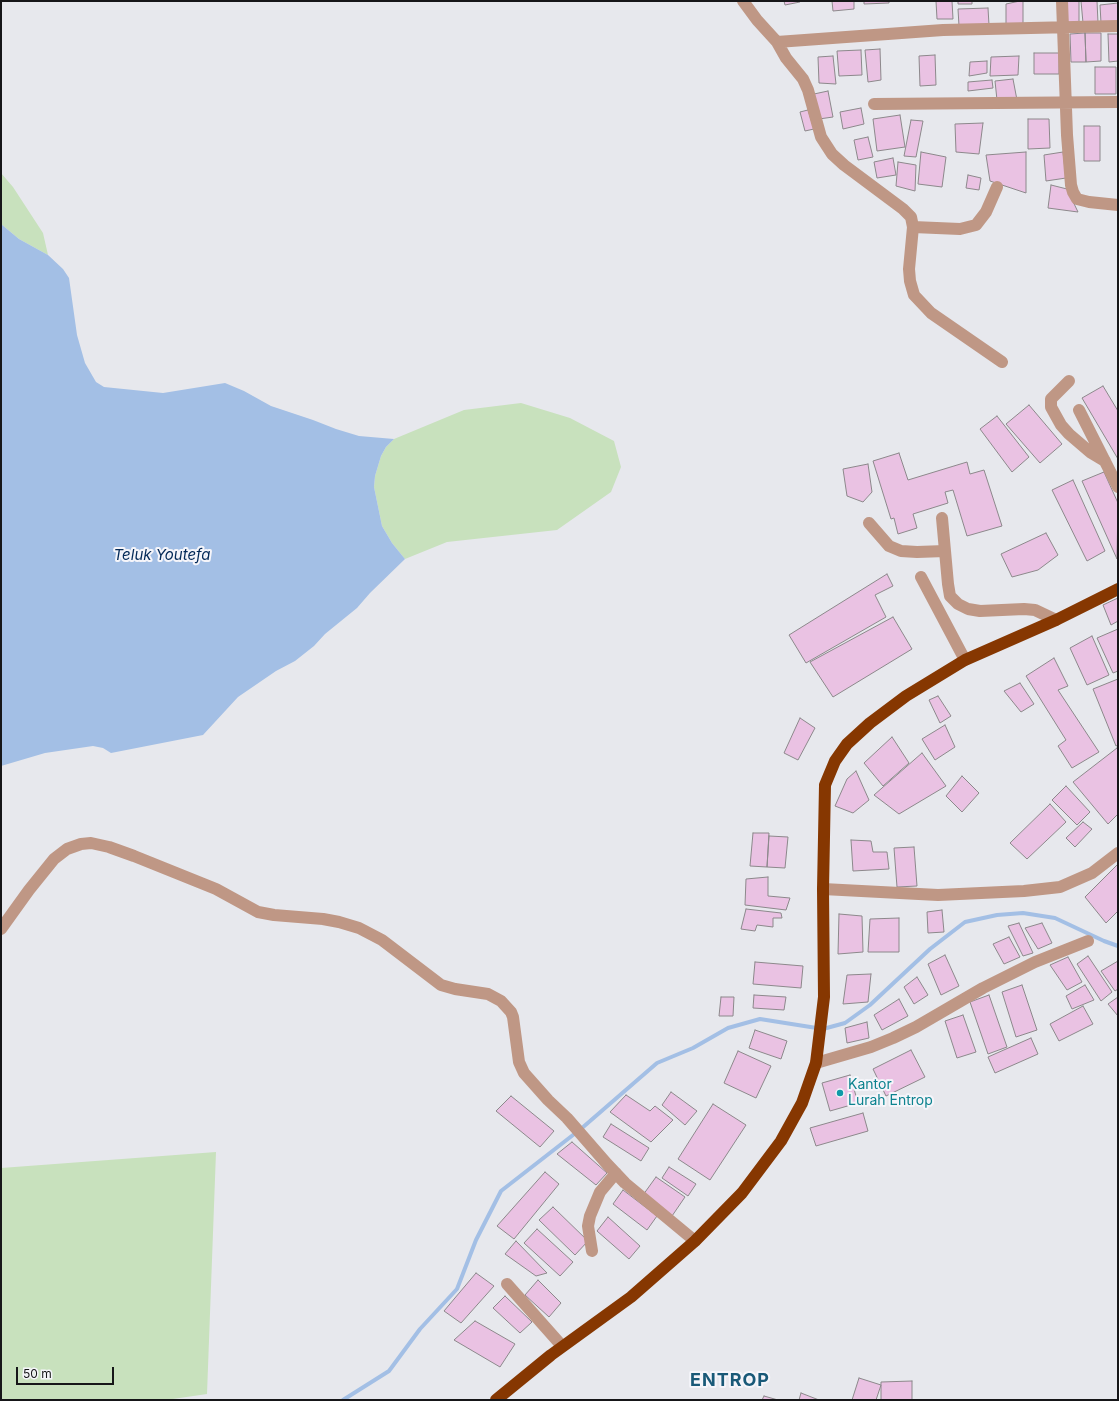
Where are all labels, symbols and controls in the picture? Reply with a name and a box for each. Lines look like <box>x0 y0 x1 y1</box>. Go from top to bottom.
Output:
water label: Teluk Youtefa <box>114 546 210 564</box>
place label: Kantor Lurah Entrop <box>848 1077 933 1110</box>
marker: Kantor Lurah Entrop <box>835 1088 845 1098</box>
scale bar <box>18 1359 116 1385</box>
text: 50 m <box>23 1366 52 1381</box>
district label: ENTROP <box>690 1370 770 1392</box>

